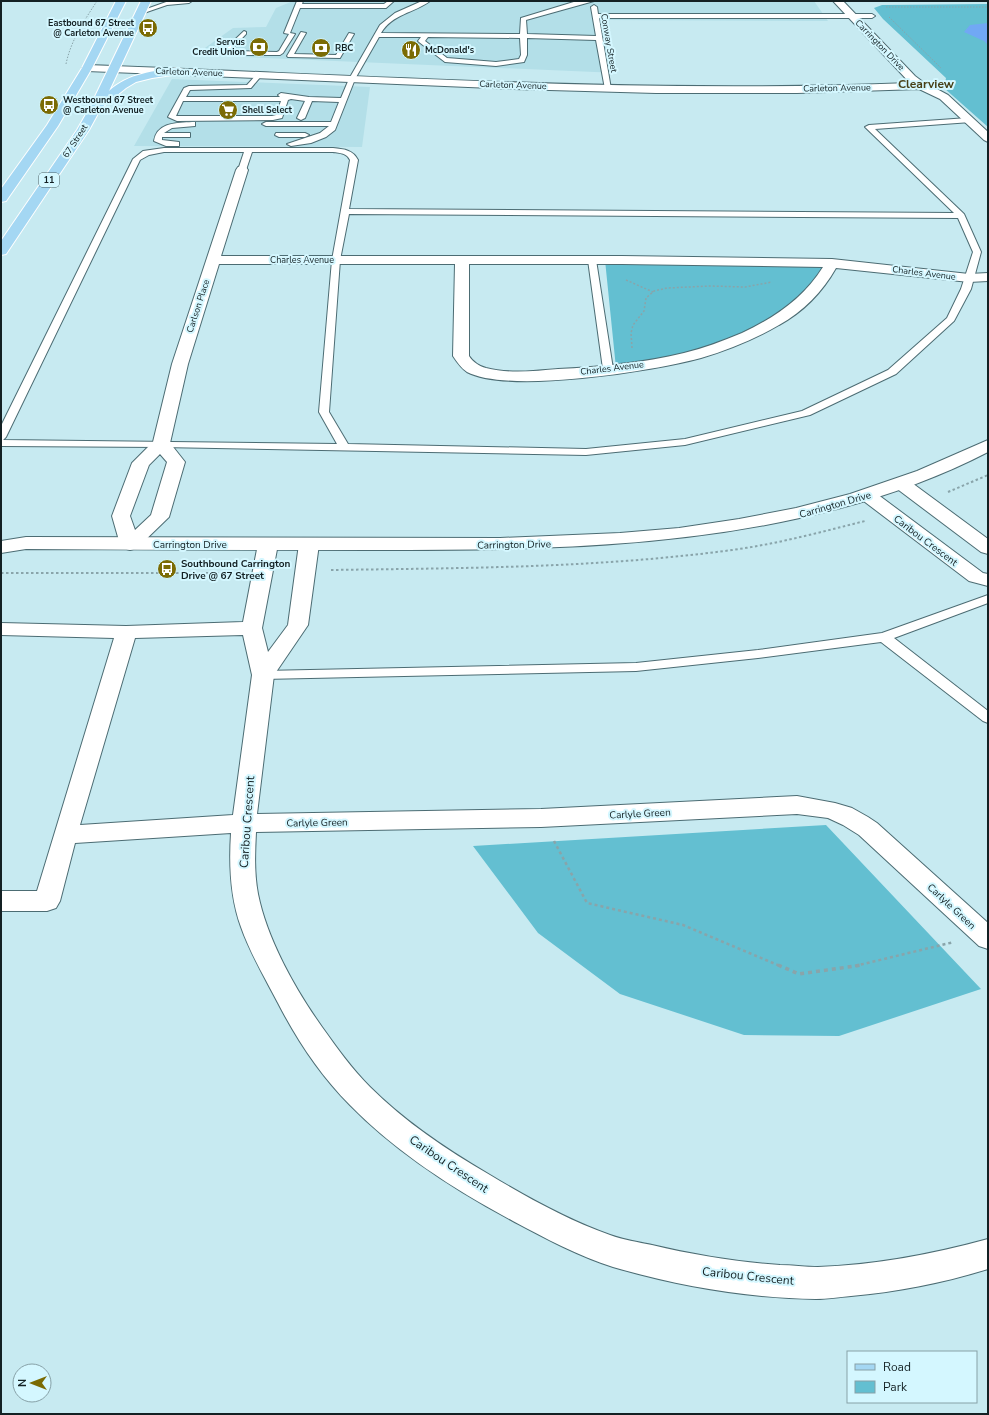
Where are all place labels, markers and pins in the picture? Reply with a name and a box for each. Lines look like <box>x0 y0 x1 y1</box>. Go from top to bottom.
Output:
place label: Eastbound 67 Street @ Carleton Avenue <box>48 17 135 39</box>
bus stop icon: Eastbound 67 Street @ Carleton Avenue <box>137 17 159 39</box>
place label: Servus Credit Union <box>192 36 246 58</box>
bank icon: Servus Credit Union <box>248 36 270 58</box>
bank icon: RBC <box>310 37 332 59</box>
restaurant icon: McDonald's <box>400 39 422 61</box>
place label: RBC <box>335 42 353 54</box>
place label: McDonald's <box>425 44 475 56</box>
bus stop icon: Westbound 67 Street @ Carleton Avenue <box>38 94 60 116</box>
place label: Westbound 67 Street @ Carleton Avenue <box>63 94 154 116</box>
supermarket icon: Shell Select <box>217 99 239 121</box>
place label: Shell Select <box>242 104 293 116</box>
place label: Southbound Carrington Drive @ 67 Street <box>181 557 291 583</box>
bus stop icon: Southbound Carrington Drive @ 67 Street <box>156 558 178 580</box>

